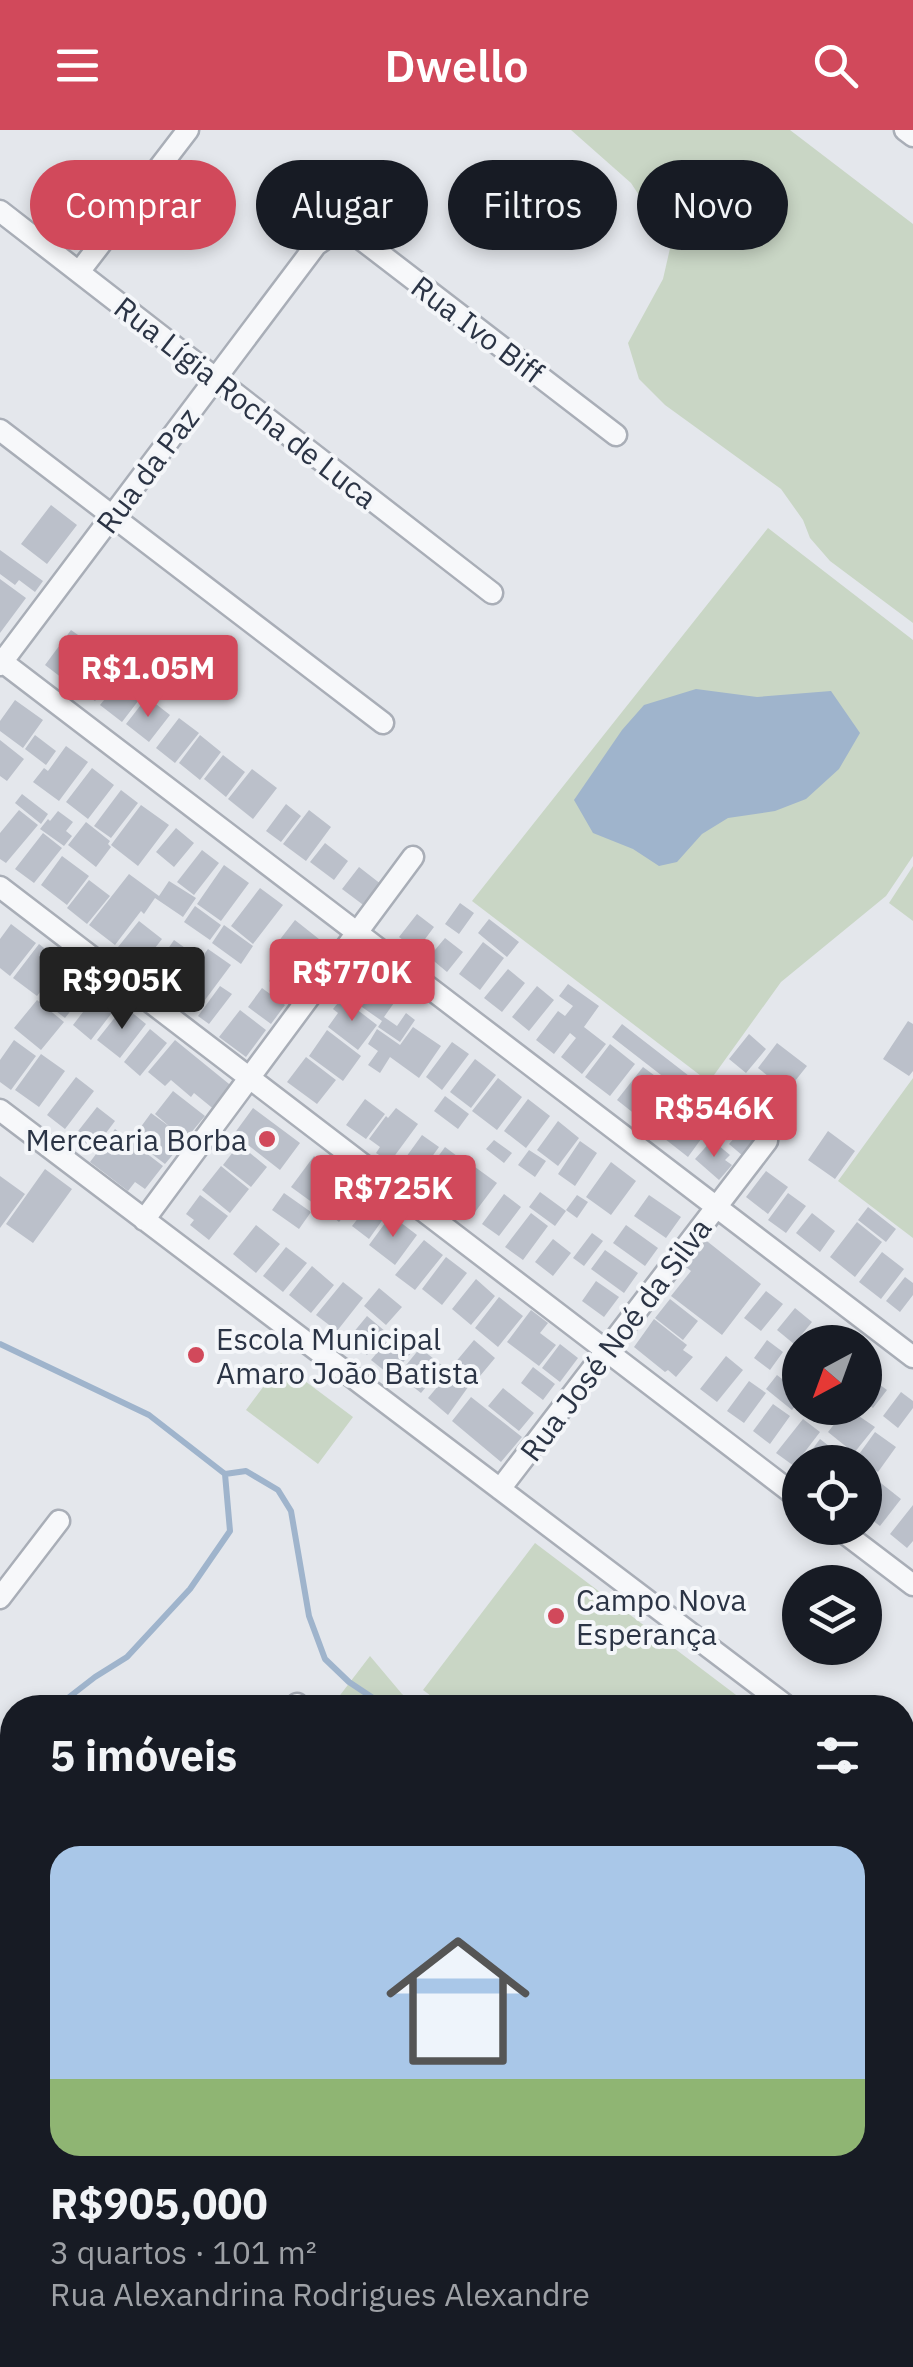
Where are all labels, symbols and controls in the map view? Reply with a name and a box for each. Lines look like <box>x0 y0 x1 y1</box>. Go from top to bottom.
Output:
text: Dwello <box>384 36 529 94</box>
icon: menu <box>50 38 105 93</box>
icon: search <box>808 38 863 93</box>
chip: Comprar <box>30 160 236 250</box>
chip: Alugar <box>256 160 428 250</box>
chip: Filtros <box>448 160 617 250</box>
chip: Novo <box>637 160 788 250</box>
street label: Rua Ivo Biff <box>404 266 552 392</box>
street label: Rua Lígia Rocha de Luca <box>107 287 385 517</box>
street label: Rua da Paz <box>87 399 207 541</box>
pin: R$1.05M <box>56 635 240 720</box>
text: R$1.05M <box>81 646 215 688</box>
pin: R$770K <box>271 939 433 1024</box>
pin: R$905K <box>41 947 203 1032</box>
text: R$770K <box>292 950 412 992</box>
text: R$905K <box>62 958 182 1000</box>
pin: R$546K <box>633 1075 795 1160</box>
text: R$546K <box>654 1086 774 1128</box>
place label: Mercearia Borba <box>25 1120 247 1159</box>
marker: Mercearia Borba <box>256 1128 278 1150</box>
pin: R$725K <box>312 1155 474 1240</box>
text: R$725K <box>333 1166 453 1208</box>
street label: Rua José Noé da Silva <box>511 1209 719 1469</box>
place label: Escola Municipal Amaro João Batista <box>216 1319 479 1392</box>
north arrow <box>782 1325 882 1425</box>
map controls <box>782 1325 882 1665</box>
marker: Escola Municipal Amaro João Batista <box>185 1344 207 1366</box>
button: locate <box>782 1445 882 1545</box>
button: layers <box>782 1565 882 1665</box>
place label: Campo Nova Esperança <box>576 1580 746 1653</box>
marker: Campo Nova Esperança <box>545 1605 567 1627</box>
text: 5 imóveis <box>50 1728 237 1783</box>
icon: filters <box>810 1728 865 1783</box>
icon: home <box>368 1911 548 2091</box>
text: R$905,000 <box>50 2176 268 2231</box>
text: 3 quartos · 101 m² <box>50 2231 317 2273</box>
text: Rua Alexandrina Rodrigues Alexandre <box>50 2273 590 2315</box>

